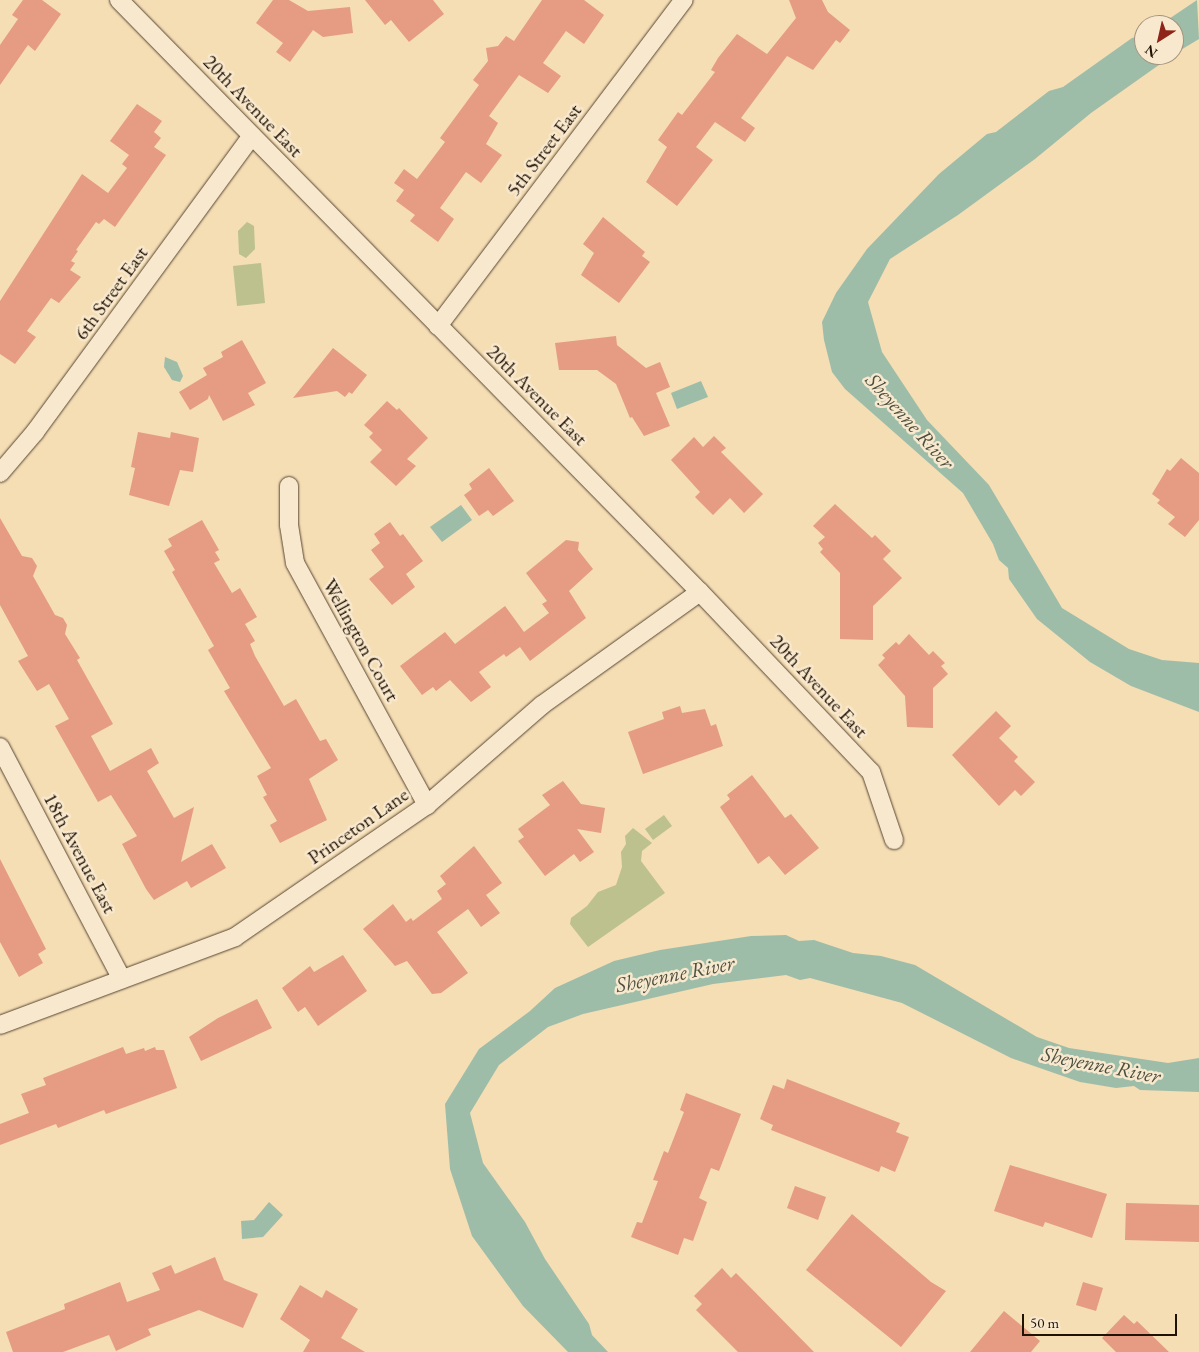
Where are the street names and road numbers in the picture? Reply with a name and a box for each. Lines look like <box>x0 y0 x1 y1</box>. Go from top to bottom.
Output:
street label: 20th Avenue East <box>198 50 308 162</box>
street label: 5th Street East <box>501 99 587 201</box>
street label: 6th Street East <box>69 242 153 344</box>
street label: 20th Avenue East <box>482 340 592 450</box>
street label: Wellington Court <box>317 575 405 705</box>
street label: 20th Avenue East <box>765 629 873 743</box>
street label: Princeton Lane <box>303 782 413 870</box>
street label: 18th Avenue East <box>38 789 122 917</box>

